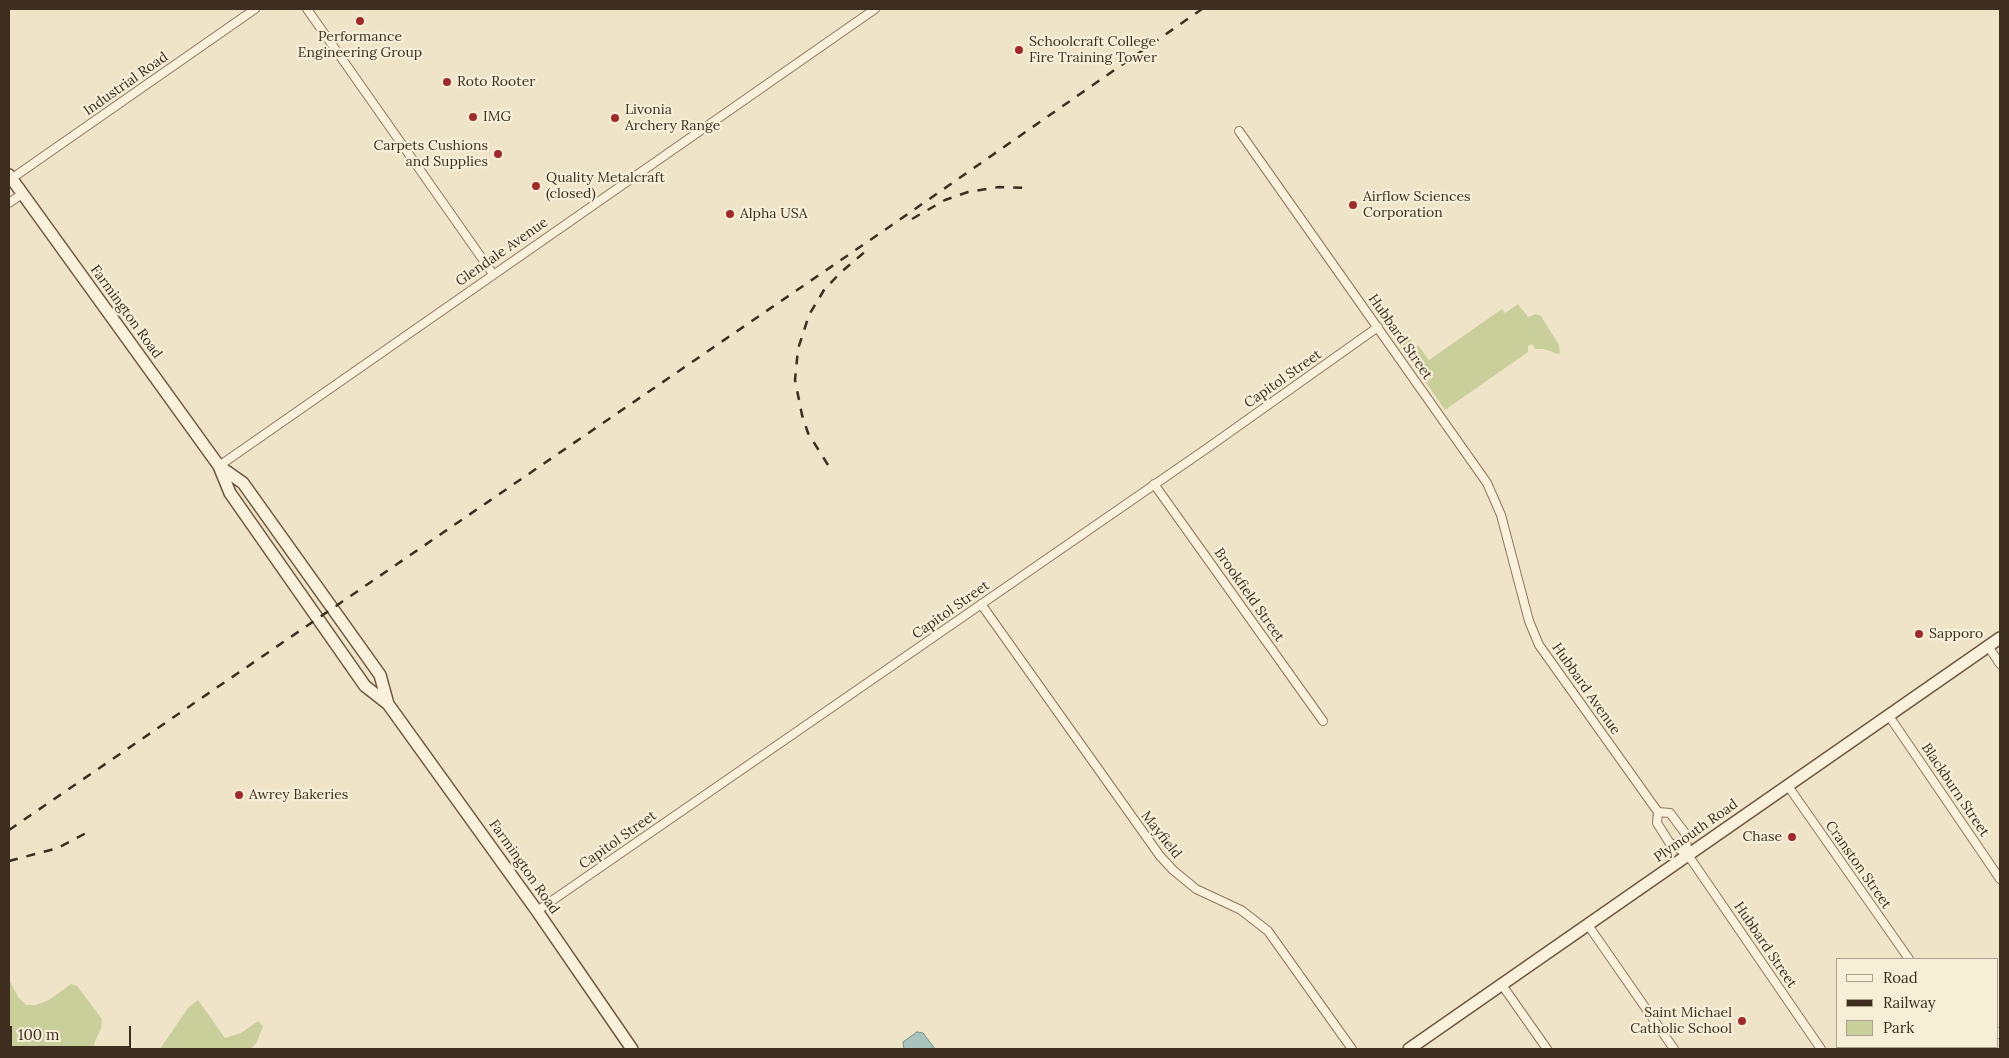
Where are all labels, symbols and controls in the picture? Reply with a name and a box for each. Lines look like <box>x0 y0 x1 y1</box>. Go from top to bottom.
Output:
marker: Performance Engineering Group <box>354 15 366 27</box>
place label: Performance Engineering Group <box>298 29 422 62</box>
place label: Schoolcraft College Fire Training Tower <box>1029 34 1157 66</box>
marker: Schoolcraft College Fire Training Tower <box>1013 44 1025 56</box>
street label: Industrial Road <box>81 49 171 119</box>
place label: Roto Rooter <box>457 74 535 90</box>
marker: Roto Rooter <box>441 76 453 88</box>
place label: Livonia Archery Range <box>625 102 720 134</box>
place label: IMG <box>483 109 511 125</box>
marker: IMG <box>467 111 479 123</box>
marker: Livonia Archery Range <box>609 112 621 124</box>
place label: Carpets Cushions and Supplies <box>373 138 488 170</box>
marker: Carpets Cushions and Supplies <box>492 148 504 160</box>
place label: Quality Metalcraft (closed) <box>546 170 665 202</box>
marker: Quality Metalcraft (closed) <box>530 180 542 192</box>
place label: Airflow Sciences Corporation <box>1363 189 1470 222</box>
marker: Airflow Sciences Corporation <box>1347 199 1359 211</box>
place label: Alpha USA <box>740 206 807 222</box>
marker: Alpha USA <box>724 208 736 220</box>
street label: Glendale Avenue <box>453 214 551 290</box>
street label: Farmington Road <box>86 262 166 362</box>
street label: Hubbard Street <box>1364 291 1436 383</box>
street label: Capitol Street <box>1241 346 1325 412</box>
street label: Brookfield Street <box>1210 545 1288 645</box>
street label: Capitol Street <box>909 577 993 643</box>
place label: Sapporo <box>1929 626 1983 642</box>
marker: Sapporo <box>1913 628 1925 640</box>
street label: Hubbard Avenue <box>1548 640 1624 738</box>
street label: Blackburn Street <box>1918 740 1992 840</box>
place label: Awrey Bakeries <box>249 787 348 803</box>
marker: Awrey Bakeries <box>233 789 245 801</box>
street label: Plymouth Road <box>1651 796 1741 866</box>
street label: Capitol Street <box>576 807 660 873</box>
street label: Mayfield <box>1137 808 1185 862</box>
street label: Farmington Road <box>485 817 563 917</box>
street label: Cranston Street <box>1821 818 1895 912</box>
place label: Chase <box>1743 829 1782 845</box>
marker: Chase <box>1786 831 1798 843</box>
street label: Hubbard Street <box>1730 899 1800 991</box>
legend <box>1836 958 1999 1048</box>
text: Road <box>1883 968 1918 987</box>
text: Railway <box>1883 993 1936 1012</box>
place label: Saint Michael Catholic School <box>1630 1005 1732 1038</box>
marker: Saint Michael Catholic School <box>1736 1015 1748 1027</box>
scale bar <box>12 1016 134 1048</box>
text: Park <box>1883 1018 1914 1037</box>
text: 100 m <box>18 1025 59 1044</box>

